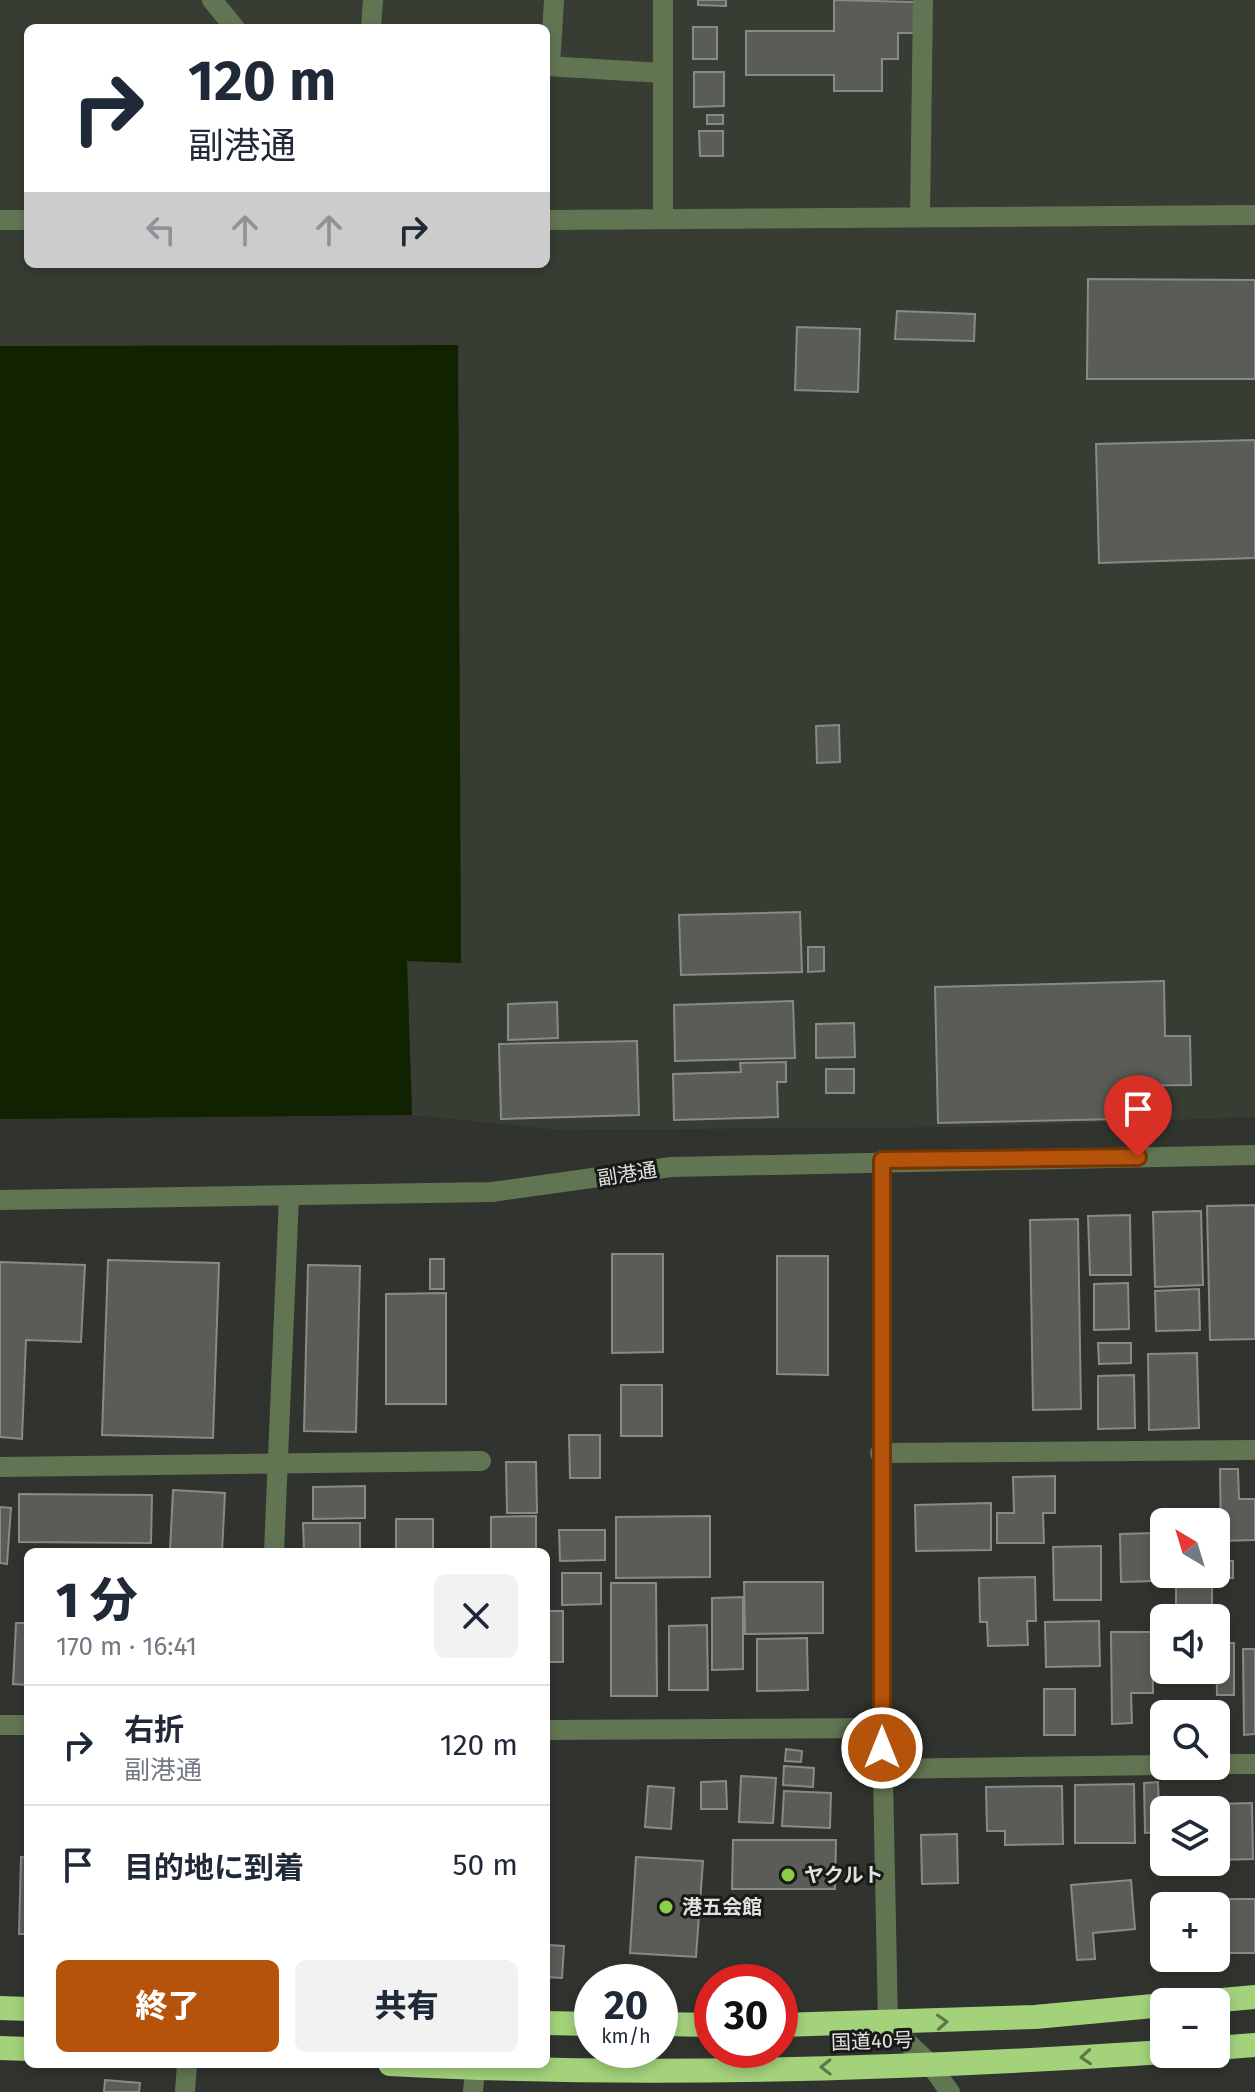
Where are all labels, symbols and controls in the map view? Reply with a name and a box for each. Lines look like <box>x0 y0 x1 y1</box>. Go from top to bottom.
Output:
text: 120 m <box>188 48 336 115</box>
icon: right <box>56 56 160 160</box>
text: 副港通 <box>188 124 296 168</box>
icon: left <box>139 208 183 252</box>
icon: ahead <box>223 208 267 252</box>
icon: ahead <box>307 208 351 252</box>
icon: right <box>391 208 435 252</box>
pin <box>1104 1075 1172 1157</box>
icon: arrive <box>1116 1087 1160 1131</box>
street label: 副港通 <box>595 1157 659 1191</box>
north arrow <box>1150 1508 1230 1588</box>
map controls <box>1150 1508 1230 2068</box>
text: 1 分 <box>56 1572 138 1630</box>
button: close <box>434 1574 518 1658</box>
button: sound <box>1150 1604 1230 1684</box>
text: 170 m · 16:41 <box>56 1631 197 1662</box>
button: search <box>1150 1700 1230 1780</box>
position arrow <box>840 1706 924 1790</box>
text: 右折 <box>124 1712 184 1748</box>
icon: right <box>56 1723 100 1767</box>
text: 120 m <box>440 1727 518 1763</box>
text: 副港通 <box>124 1755 202 1786</box>
button: layers <box>1150 1796 1230 1876</box>
icon: arrive <box>56 1843 100 1887</box>
text: 50 m <box>453 1847 518 1883</box>
text: 目的地に到着 <box>124 1850 304 1886</box>
place label: ヤクルト <box>804 1863 883 1887</box>
marker: ヤクルト <box>779 1866 797 1884</box>
button: + <box>1150 1892 1230 1972</box>
place label: 港五会館 <box>682 1895 762 1919</box>
marker: 港五会館 <box>657 1898 675 1916</box>
button: 終了 <box>56 1960 279 2052</box>
button: 共有 <box>295 1960 518 2052</box>
speed limit sign: 30 <box>694 1964 798 2068</box>
text: 20 <box>604 1982 648 2030</box>
button: − <box>1150 1988 1230 2068</box>
one-way arrow <box>936 2013 949 2030</box>
text: km/h <box>601 2024 651 2048</box>
street label: 国道40号 <box>831 2028 913 2054</box>
one-way arrow <box>1079 2048 1092 2065</box>
one-way arrow <box>819 2058 832 2075</box>

